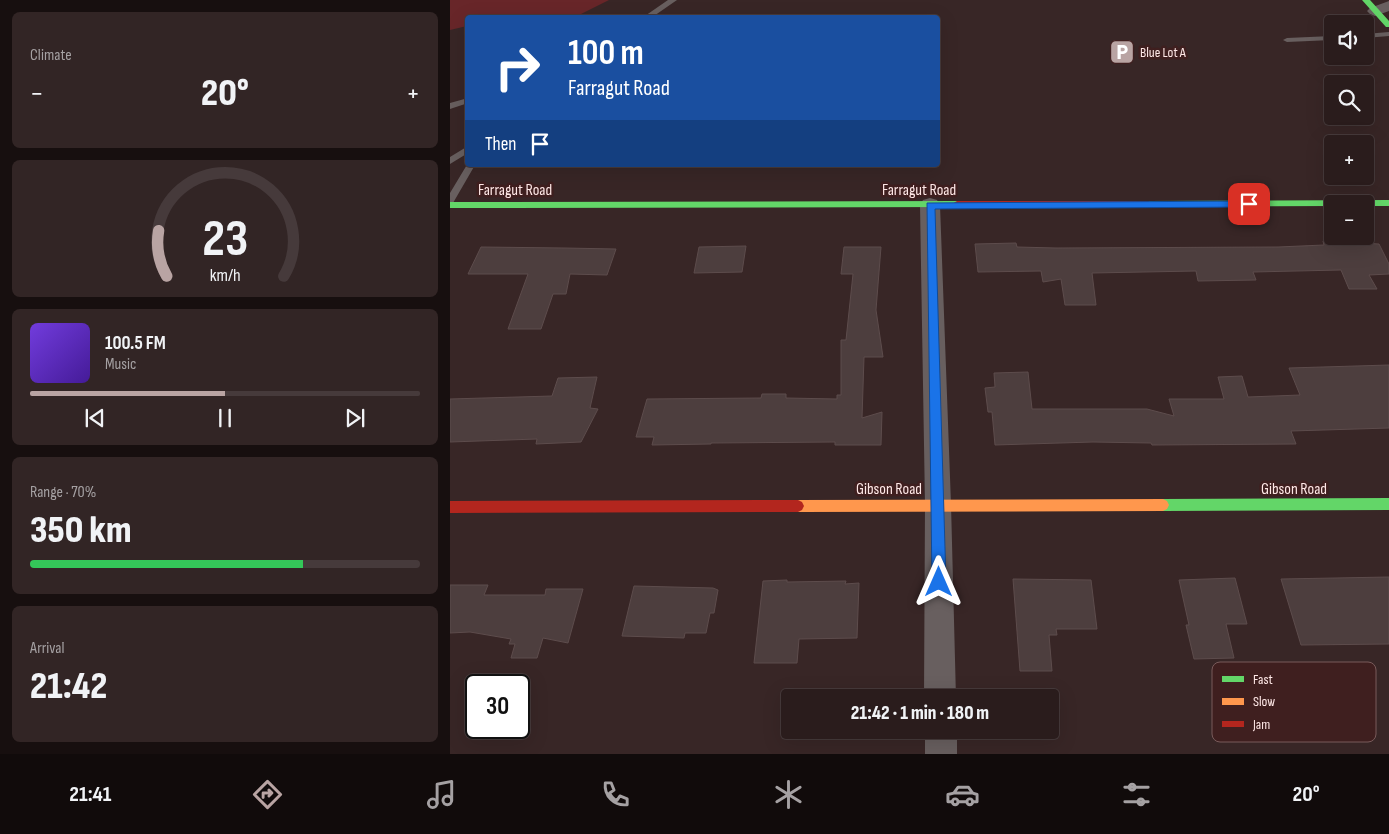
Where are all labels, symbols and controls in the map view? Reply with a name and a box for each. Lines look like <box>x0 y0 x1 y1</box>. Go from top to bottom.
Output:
map controls <box>1324 15 1374 245</box>
button: sound <box>1324 15 1374 65</box>
text: 100 m <box>568 32 644 75</box>
icon: right <box>485 35 550 100</box>
parking icon: Blue Lot A <box>1109 39 1135 65</box>
place label: Blue Lot A <box>1140 44 1187 61</box>
text: Climate <box>30 46 72 65</box>
text: 20° <box>201 71 249 116</box>
text: Farragut Road <box>568 75 670 102</box>
button: search <box>1324 75 1374 125</box>
text: − <box>30 77 44 110</box>
text: + <box>406 77 420 110</box>
icon: arrive <box>526 130 554 158</box>
text: Then <box>485 133 516 156</box>
button: + <box>1324 135 1374 185</box>
street label: Farragut Road <box>478 181 552 200</box>
street label: Farragut Road <box>882 181 956 200</box>
pin <box>1228 183 1270 225</box>
icon: arrive <box>1235 190 1263 218</box>
button: − <box>1324 195 1374 245</box>
text: 23 <box>202 208 248 271</box>
text: km/h <box>210 265 240 286</box>
text: 100.5 FM <box>105 332 166 355</box>
text: Music <box>105 355 136 374</box>
icon: previous <box>81 404 109 432</box>
icon: pause <box>211 404 239 432</box>
icon: next <box>341 404 369 432</box>
street label: Gibson Road <box>856 480 922 499</box>
street label: Gibson Road <box>1261 480 1327 499</box>
text: Range · 70% <box>30 483 96 502</box>
text: 350 km <box>30 508 132 553</box>
position arrow <box>912 555 964 607</box>
text: Arrival <box>30 639 64 658</box>
legend <box>1212 662 1376 742</box>
text: 21:42 <box>30 664 107 709</box>
text: Fast <box>1253 671 1273 688</box>
speed limit sign: 30 <box>465 674 530 739</box>
text: Slow <box>1253 693 1275 710</box>
text: 21:42 · 1 min · 180 m <box>851 702 989 725</box>
text: Jam <box>1252 716 1270 733</box>
icon: directions <box>250 777 285 812</box>
icon: music <box>424 777 459 812</box>
icon: phone <box>598 777 633 812</box>
icon: climate <box>771 777 806 812</box>
icon: car <box>945 777 980 812</box>
icon: filters <box>1119 777 1154 812</box>
text: 21:41 <box>69 781 111 808</box>
text: 20° <box>1293 781 1320 808</box>

